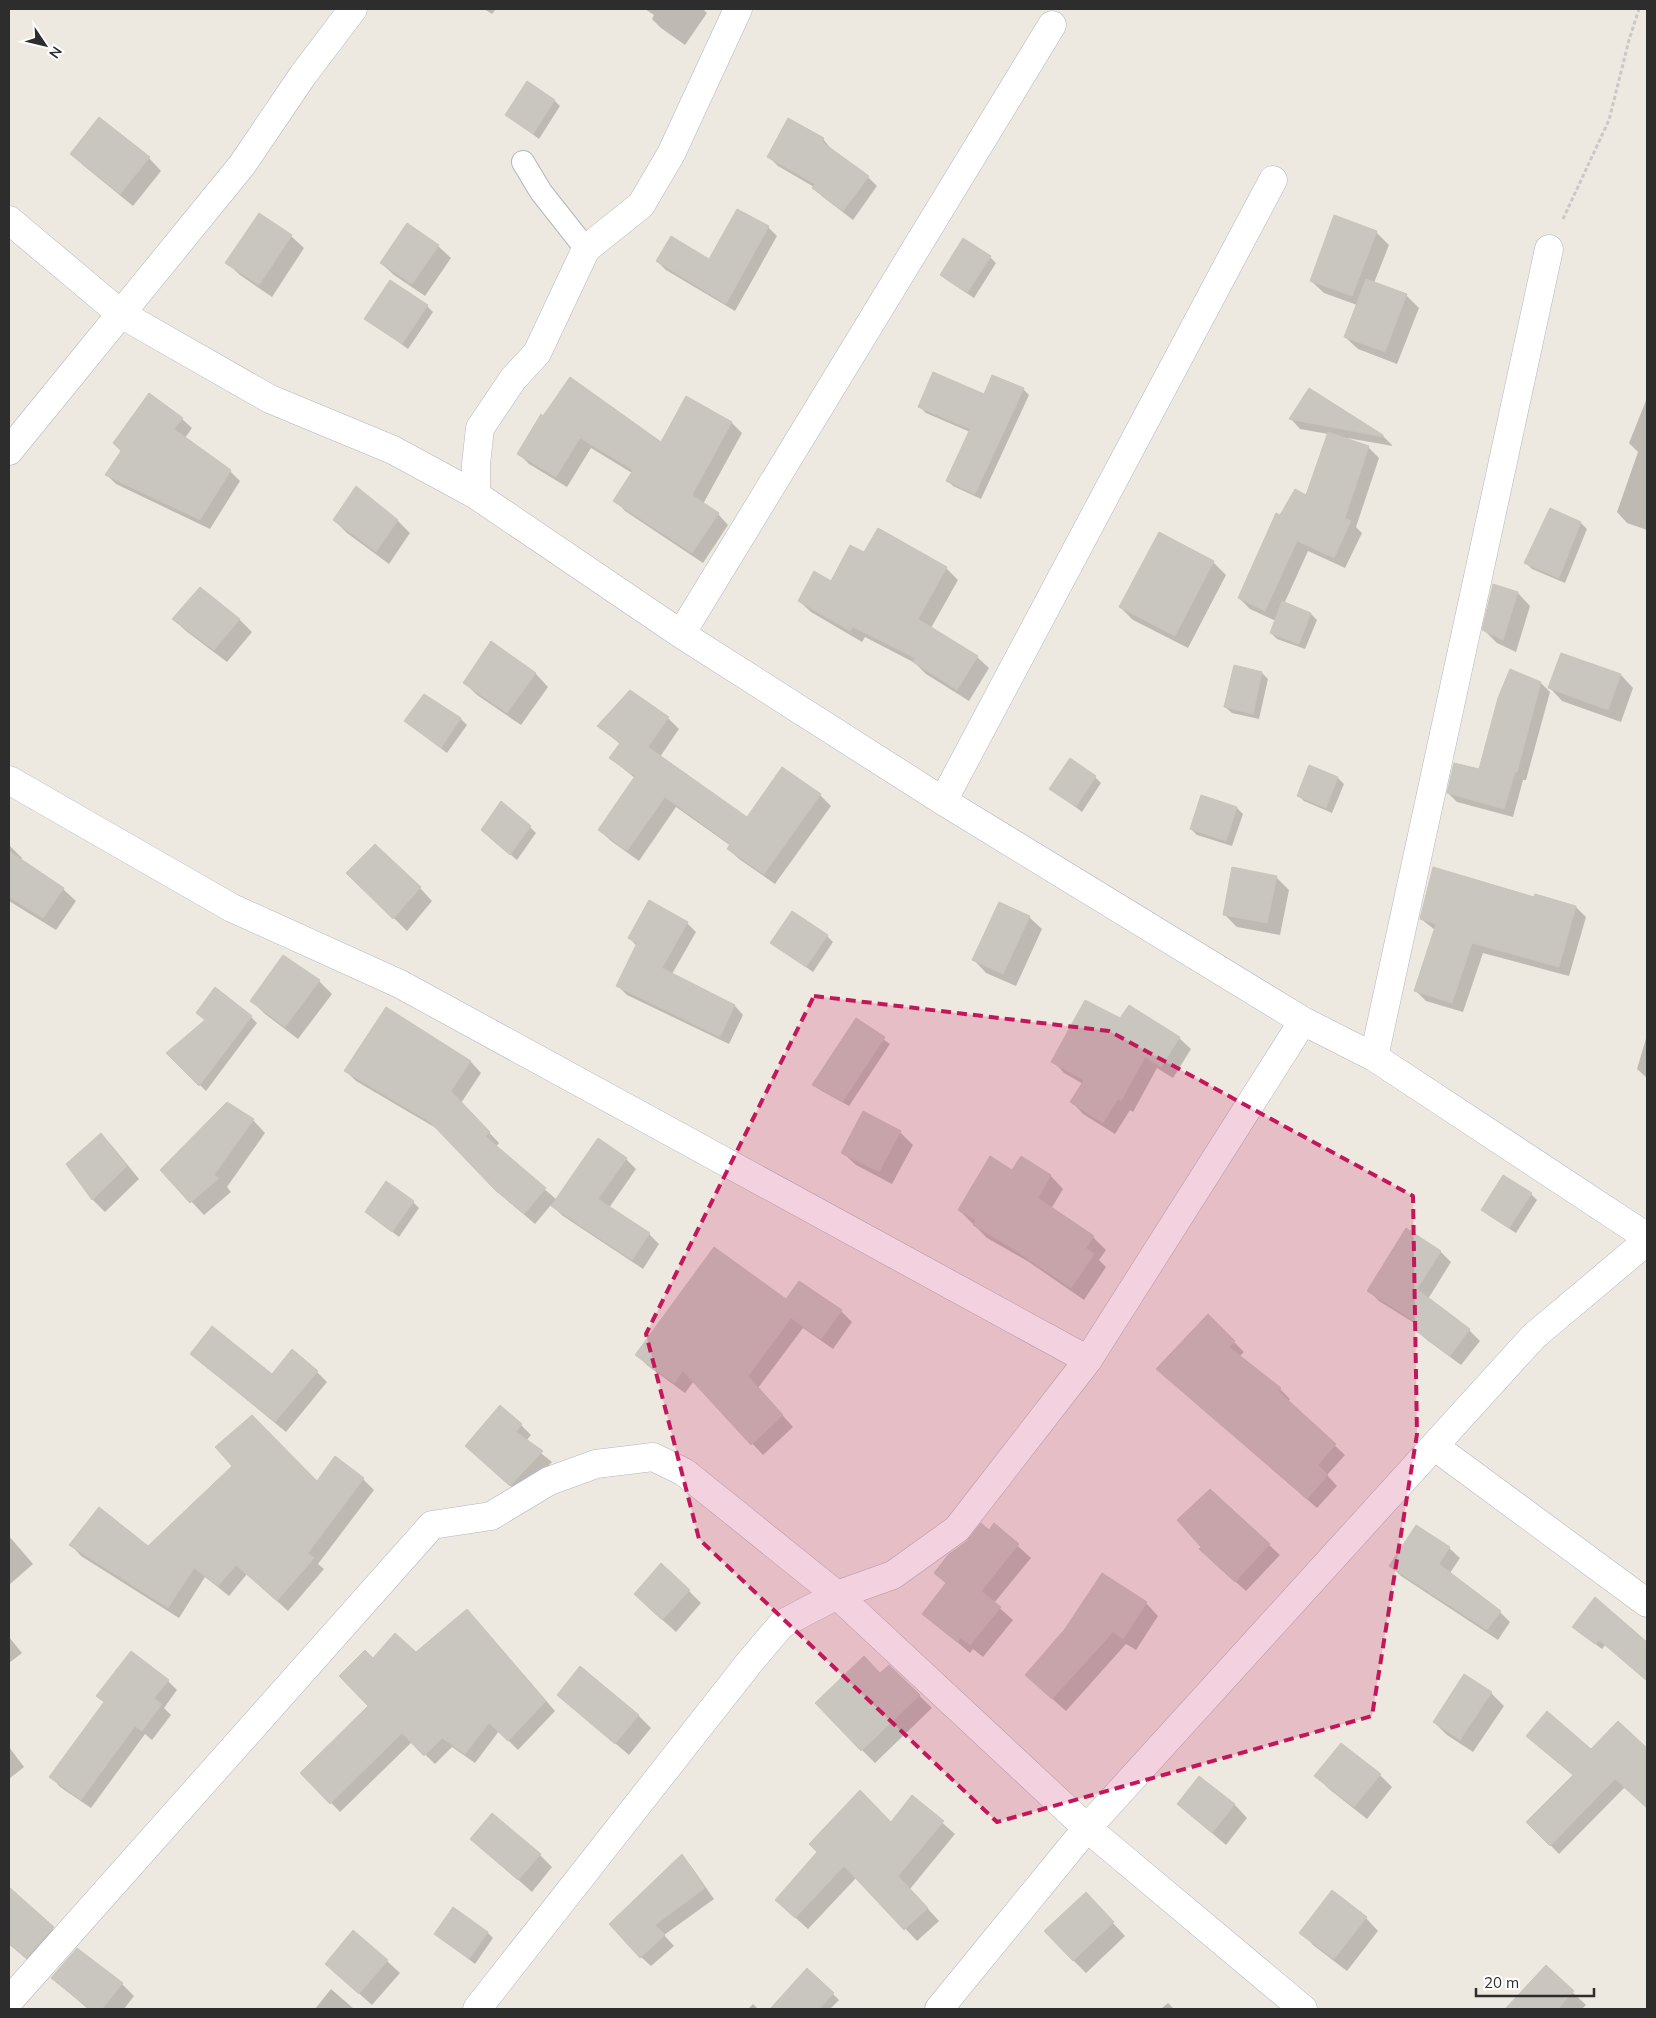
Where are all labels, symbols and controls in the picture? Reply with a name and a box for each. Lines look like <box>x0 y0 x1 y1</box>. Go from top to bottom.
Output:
north arrow <box>20 20 70 70</box>
text: N <box>45 43 66 62</box>
scale bar <box>1476 1966 1594 1998</box>
text: 20 m <box>1484 1973 1519 1992</box>

